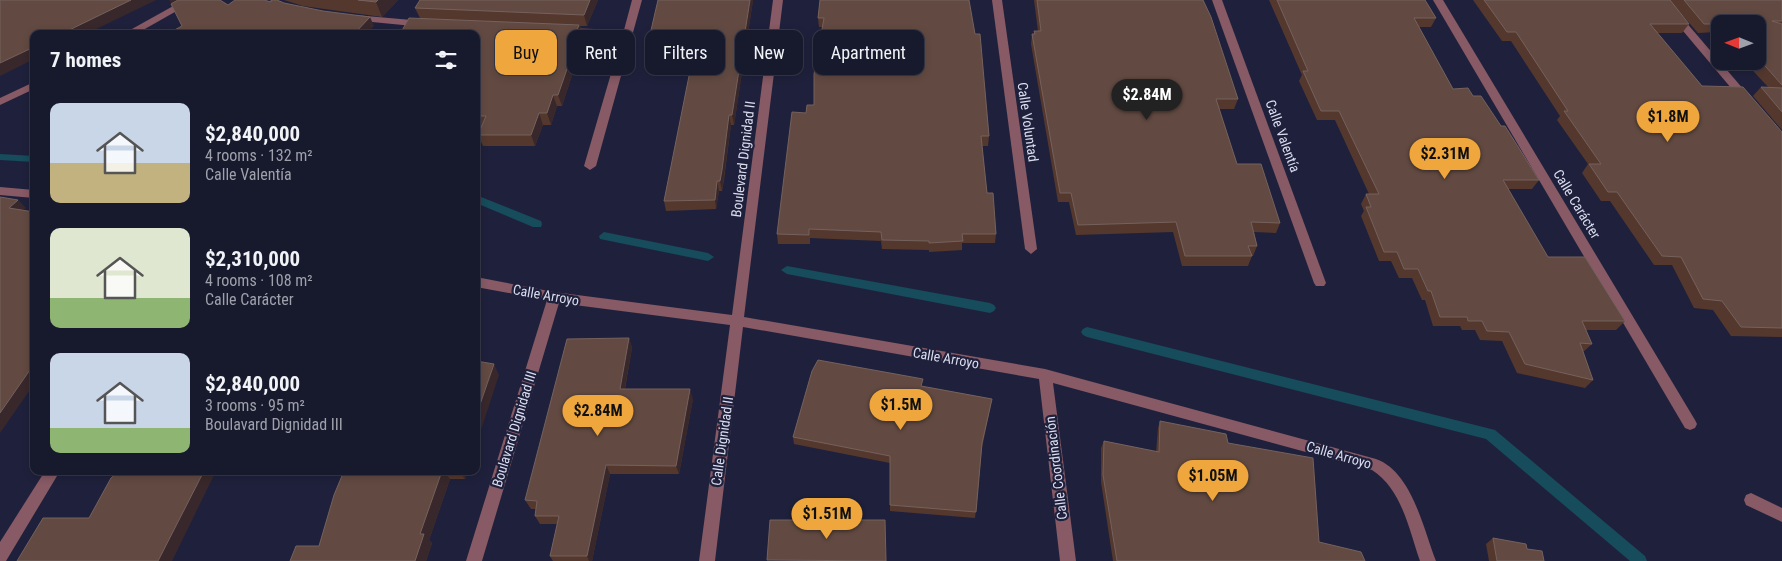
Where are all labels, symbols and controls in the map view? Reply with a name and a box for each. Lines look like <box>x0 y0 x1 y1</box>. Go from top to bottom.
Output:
north arrow <box>1711 15 1766 70</box>
map controls <box>1711 15 1766 70</box>
chip: Buy <box>495 30 557 75</box>
chip: Rent <box>567 30 635 75</box>
chip: Filters <box>645 30 725 75</box>
chip: New <box>735 30 803 75</box>
chip: Apartment <box>813 30 924 75</box>
icon: filters <box>432 46 460 74</box>
text: 7 homes <box>50 48 121 72</box>
pin: $2.84M <box>1106 78 1188 121</box>
street label: Calle Voluntad <box>1015 81 1041 163</box>
text: $2.84M <box>1122 85 1172 104</box>
street label: Calle Valentía <box>1263 98 1303 174</box>
street label: Boulevard Dignidad II <box>728 100 758 218</box>
pin: $1.8M <box>1633 100 1703 143</box>
text: $1.8M <box>1647 107 1689 126</box>
text: $2,840,000 <box>205 122 300 146</box>
icon: home <box>90 123 150 183</box>
pin: $2.31M <box>1404 138 1486 180</box>
text: $2.31M <box>1420 144 1470 163</box>
text: 4 rooms · 132 m² <box>205 146 313 165</box>
text: Calle Valentía <box>205 165 292 184</box>
street label: Calle Carácter <box>1550 167 1604 241</box>
text: $2,310,000 <box>205 247 300 271</box>
icon: home <box>90 248 150 308</box>
text: 4 rooms · 108 m² <box>205 271 313 290</box>
street label: Calle Arroyo <box>512 281 580 309</box>
text: Calle Carácter <box>205 290 294 309</box>
street label: Calle Arroyo <box>912 344 980 372</box>
street label: Boulavard Dignidad III <box>489 369 539 489</box>
text: $2,840,000 <box>205 372 300 396</box>
icon: home <box>90 373 150 433</box>
pin: $1.5M <box>866 388 936 431</box>
pin: $2.84M <box>557 394 639 437</box>
street label: Calle Dignidad II <box>708 395 736 487</box>
text: $1.5M <box>880 395 922 414</box>
text: 3 rooms · 95 m² <box>205 396 305 415</box>
text: $2.84M <box>573 401 623 420</box>
text: Boulavard Dignidad III <box>205 415 343 434</box>
street label: Calle Coordinación <box>1042 415 1070 521</box>
street label: Calle Arroyo <box>1305 438 1373 472</box>
pin: $1.05M <box>1172 460 1254 502</box>
text: $1.05M <box>1188 466 1238 485</box>
pin: $1.51M <box>786 498 868 540</box>
text: $1.51M <box>802 504 852 523</box>

